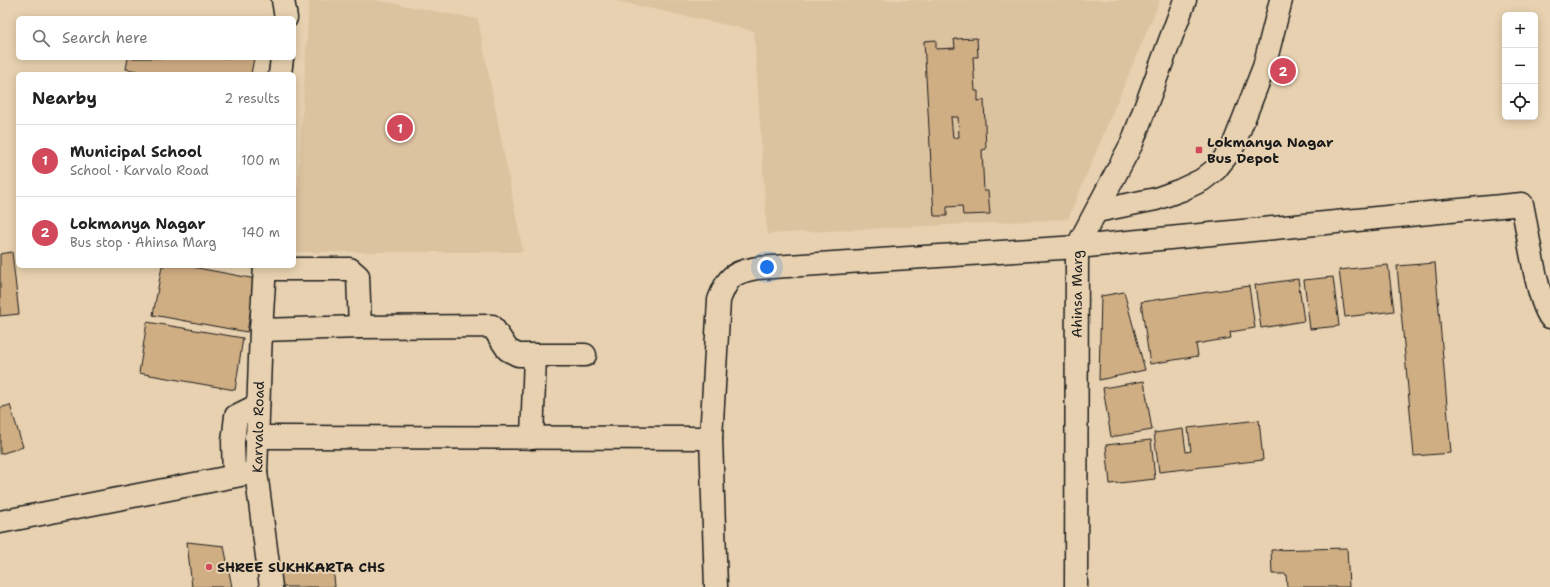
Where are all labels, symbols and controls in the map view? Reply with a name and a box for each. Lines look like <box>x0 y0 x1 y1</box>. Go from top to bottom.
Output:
map controls <box>1502 12 1538 120</box>
button: + <box>1502 12 1538 48</box>
search box <box>16 16 296 60</box>
icon: search <box>30 27 52 49</box>
text: Search here <box>62 28 148 48</box>
button: − <box>1502 48 1538 84</box>
pin: 2 <box>1270 56 1296 86</box>
button: locate <box>1502 84 1538 120</box>
text: Nearby <box>32 87 97 109</box>
text: 2 results <box>224 90 280 107</box>
pin: 1 <box>387 113 413 143</box>
place label: Lokmanya Nagar Bus Depot <box>1207 133 1334 167</box>
text: Municipal School <box>70 142 202 162</box>
marker: Lokmanya Nagar Bus Depot <box>1194 145 1204 155</box>
text: 1 <box>42 152 48 169</box>
text: 100 m <box>241 152 280 169</box>
text: School · Karvalo Road <box>70 162 209 179</box>
text: Lokmanya Nagar <box>70 214 205 234</box>
text: 2 <box>40 224 50 241</box>
text: 140 m <box>241 224 280 241</box>
text: Bus stop · Ahinsa Marg <box>70 234 216 251</box>
street label: Ahinsa Marg <box>1068 250 1086 338</box>
your location <box>757 257 777 277</box>
street label: Karvalo Road <box>248 381 268 473</box>
place label: SHREE SUKHKARTA CHS <box>217 558 385 576</box>
marker: SHREE SUKHKARTA CHS <box>204 562 214 572</box>

